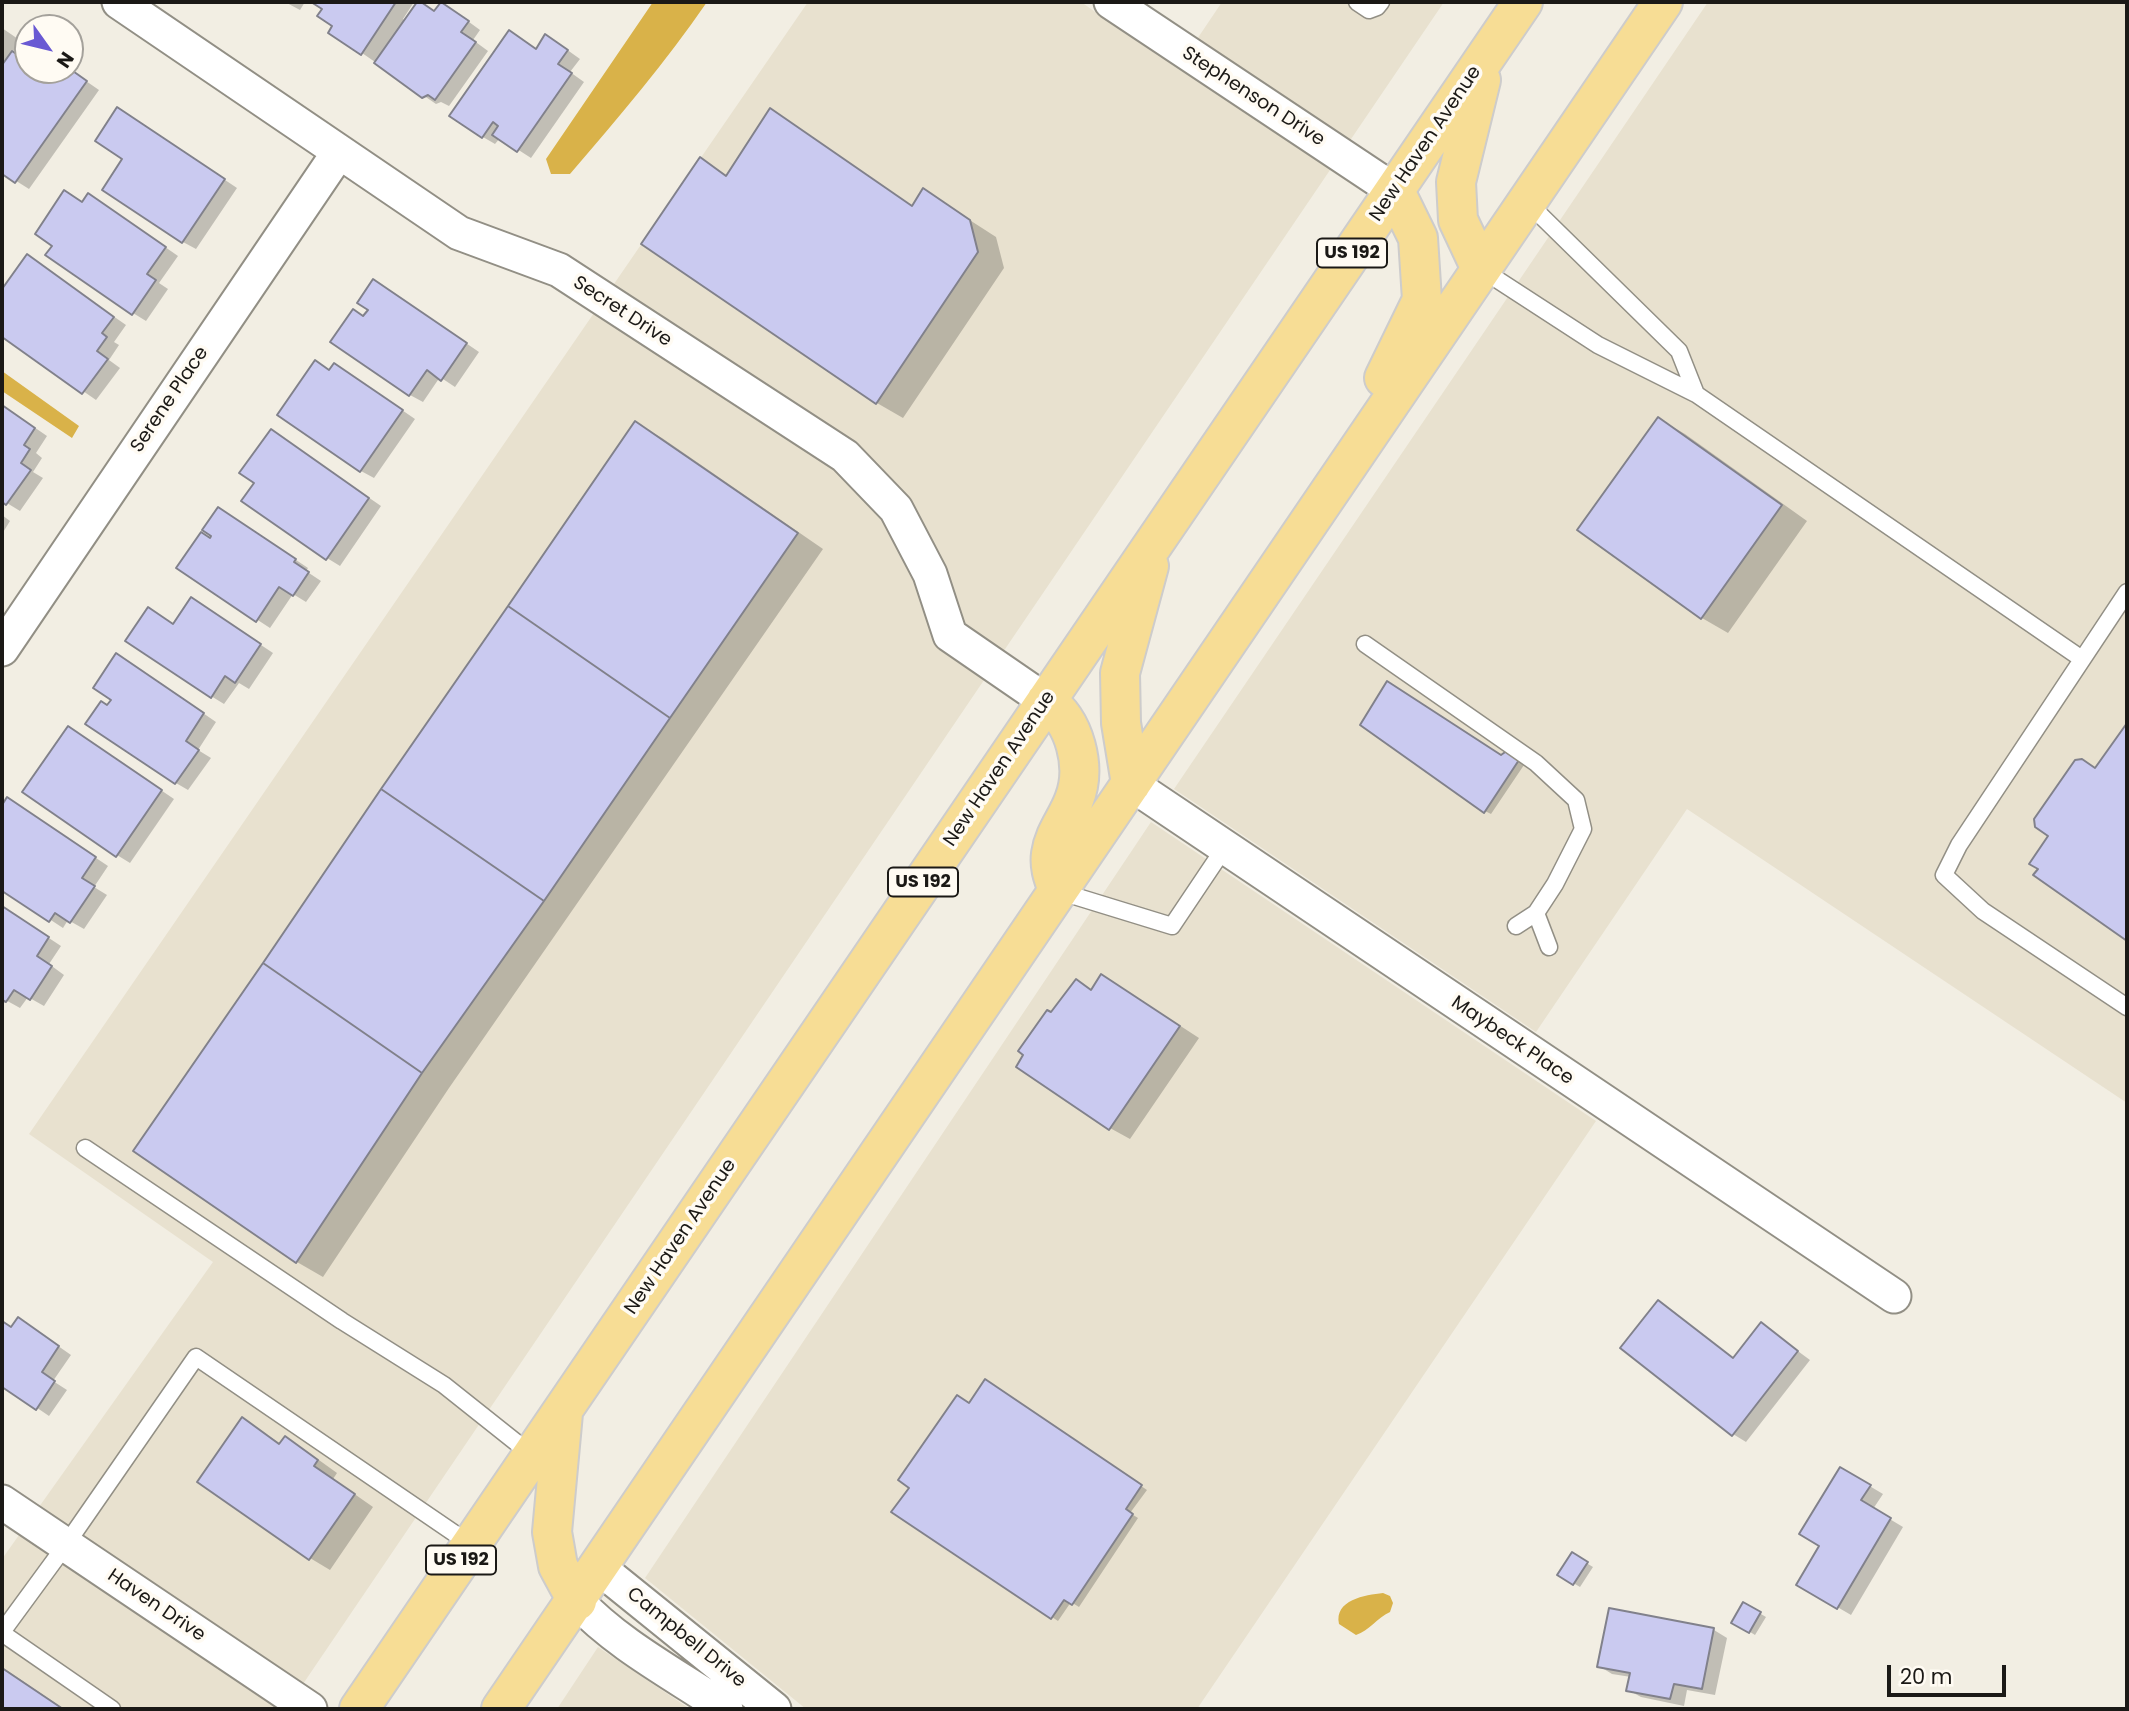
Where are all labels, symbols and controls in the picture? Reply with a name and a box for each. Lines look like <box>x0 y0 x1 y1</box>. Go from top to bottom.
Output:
north arrow <box>14 14 84 84</box>
street label: Stephenson Drive <box>1177 42 1329 152</box>
text: N <box>50 46 80 73</box>
street label: New Haven Avenue <box>1365 62 1487 226</box>
road number: US 192 <box>1317 239 1387 268</box>
street label: Secret Drive <box>568 272 676 352</box>
street label: Serene Place <box>126 343 214 457</box>
street label: New Haven Avenue <box>939 687 1061 851</box>
road number: US 192 <box>888 868 958 897</box>
street label: Maybeck Place <box>1446 992 1578 1090</box>
street label: New Haven Avenue <box>620 1155 742 1319</box>
road number: US 192 <box>426 1546 496 1574</box>
street label: Haven Drive <box>103 1565 209 1647</box>
street label: Campbell Drive <box>622 1583 750 1693</box>
scale bar <box>1891 1652 2010 1696</box>
text: 20 m <box>1900 1662 1953 1691</box>

